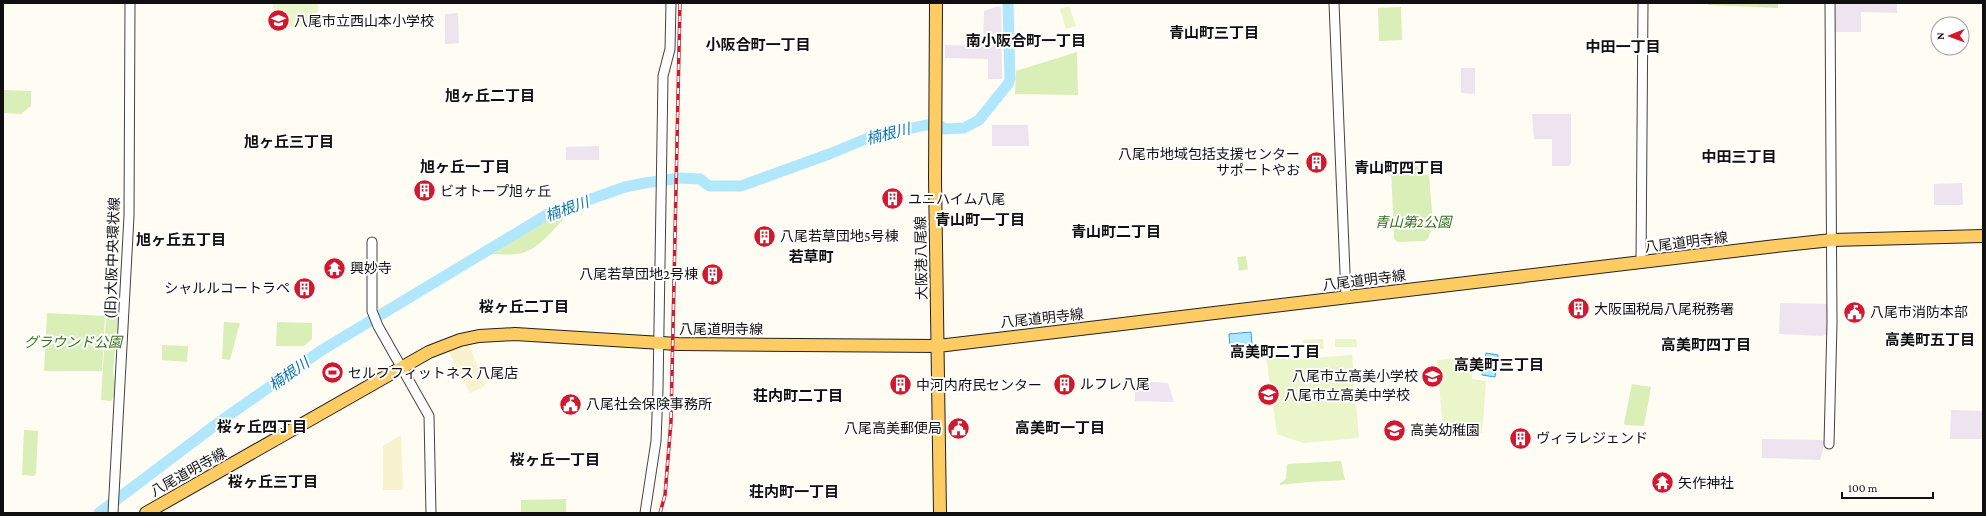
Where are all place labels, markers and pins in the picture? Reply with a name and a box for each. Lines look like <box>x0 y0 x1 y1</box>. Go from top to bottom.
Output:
school or university icon: 八尾市立西山本小学校 <box>265 8 291 34</box>
place label: 八尾市立西山本小学校 <box>294 13 434 29</box>
place label: 八尾市地域包括支援センター サポートやお <box>1118 146 1300 178</box>
building icon: 八尾市地域包括支援センター サポートやお <box>1303 149 1329 175</box>
building icon: ビオトープ旭ヶ丘 <box>411 178 437 204</box>
place label: ビオトープ旭ヶ丘 <box>440 183 551 199</box>
building icon: ユニハイム八尾 <box>880 186 906 212</box>
place label: ユニハイム八尾 <box>908 191 1005 207</box>
building icon: 八尾若草団地5号棟 <box>751 223 777 249</box>
place label: 八尾若草団地5号棟 <box>780 228 899 244</box>
temple icon: 興妙寺 <box>322 255 348 281</box>
place label: 興妙寺 <box>350 260 392 276</box>
building icon: 八尾若草団地2号棟 <box>700 261 726 287</box>
place label: 八尾若草団地2号棟 <box>579 266 698 282</box>
building icon: シャルルコートラペ <box>292 275 318 301</box>
place label: シャルルコートラペ <box>164 280 290 296</box>
building icon: 大阪国税局八尾税務署 <box>1566 296 1592 322</box>
public building icon: 八尾市消防本部 <box>1842 299 1868 325</box>
place label: 大阪国税局八尾税務署 <box>1594 301 1734 317</box>
place label: 八尾市消防本部 <box>1870 304 1968 320</box>
sports icon: セルフフィットネス 八尾店 <box>319 360 345 386</box>
school or university icon: 八尾市立高美小学校 <box>1420 363 1446 389</box>
place label: セルフフィットネス 八尾店 <box>348 365 518 381</box>
place label: 八尾市立高美小学校 <box>1292 368 1418 384</box>
building icon: ルフレ八尾 <box>1052 371 1078 397</box>
building icon: 中河内府民センター <box>888 372 914 398</box>
place label: ルフレ八尾 <box>1080 376 1150 392</box>
place label: 中河内府民センター <box>916 377 1042 393</box>
school or university icon: 八尾市立高美中学校 <box>1256 382 1282 408</box>
place label: 八尾市立高美中学校 <box>1284 387 1410 403</box>
public building icon: 八尾社会保険事務所 <box>557 391 583 417</box>
place label: 八尾社会保険事務所 <box>586 396 712 412</box>
public building icon: 八尾高美郵便局 <box>945 415 971 441</box>
school or university icon: 高美幼稚園 <box>1382 417 1408 443</box>
place label: 八尾高美郵便局 <box>844 420 942 436</box>
place label: 高美幼稚園 <box>1410 422 1480 438</box>
building icon: ヴィラレジェンド <box>1507 425 1533 451</box>
place label: ヴィラレジェンド <box>1536 430 1648 446</box>
temple icon: 矢作神社 <box>1649 470 1675 496</box>
place label: 矢作神社 <box>1678 475 1734 491</box>

